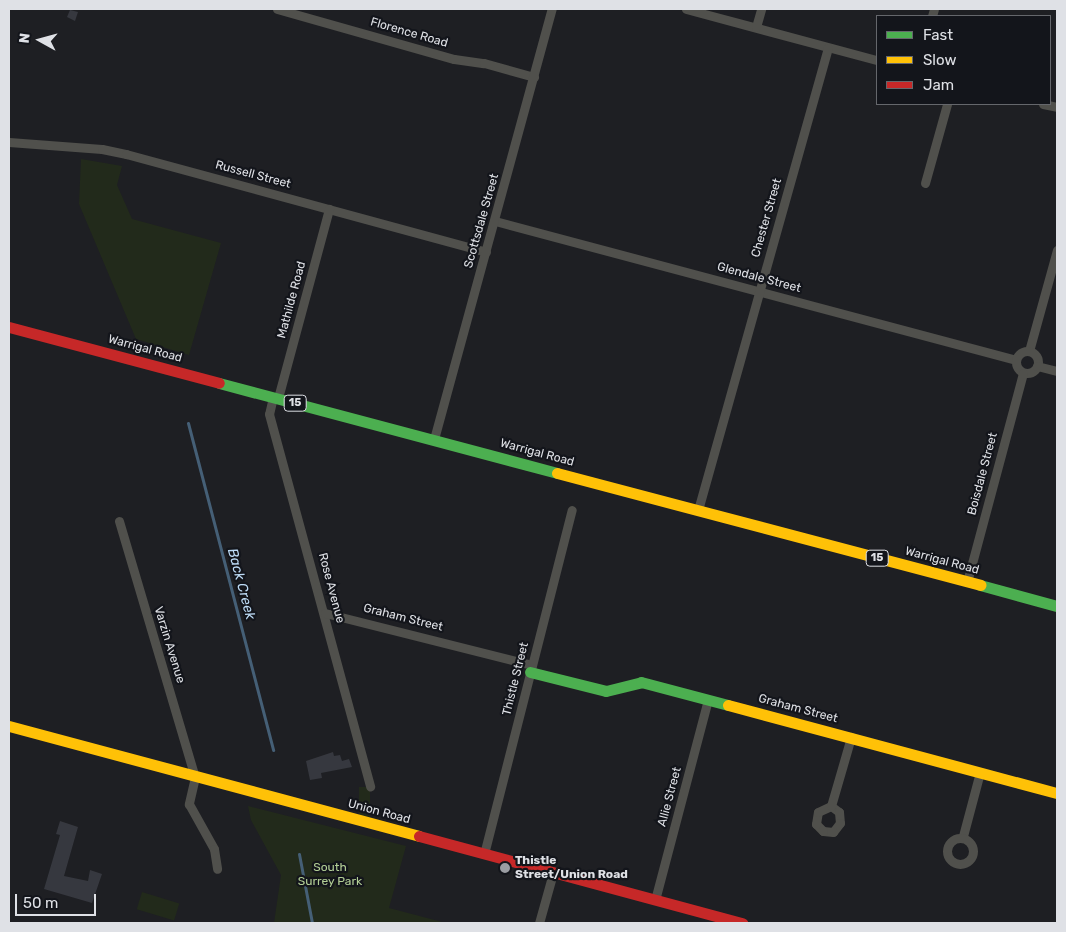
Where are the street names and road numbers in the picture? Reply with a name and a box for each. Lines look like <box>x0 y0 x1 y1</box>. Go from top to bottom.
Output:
street label: Florence Road <box>369 15 449 51</box>
street label: Russell Street <box>214 158 292 192</box>
street label: Scottsdale Street <box>462 172 502 270</box>
street label: Chester Street <box>749 177 785 259</box>
street label: Mathilde Road <box>275 260 309 340</box>
street label: Glendale Street <box>716 260 802 296</box>
street label: Warrigal Road <box>106 332 184 366</box>
road number: 15 <box>282 394 308 412</box>
street label: Boisdale Street <box>965 431 1001 517</box>
street label: Warrigal Road <box>498 436 576 470</box>
street label: Warrigal Road <box>903 544 981 578</box>
road number: 15 <box>864 550 890 566</box>
street label: Rose Avenue <box>315 551 347 625</box>
street label: Graham Street <box>362 601 444 635</box>
street label: Varzin Avenue <box>150 605 188 685</box>
street label: Thistle Street <box>500 641 532 717</box>
street label: Graham Street <box>757 691 839 727</box>
street label: Allie Street <box>655 766 685 828</box>
street label: Union Road <box>346 797 412 827</box>

